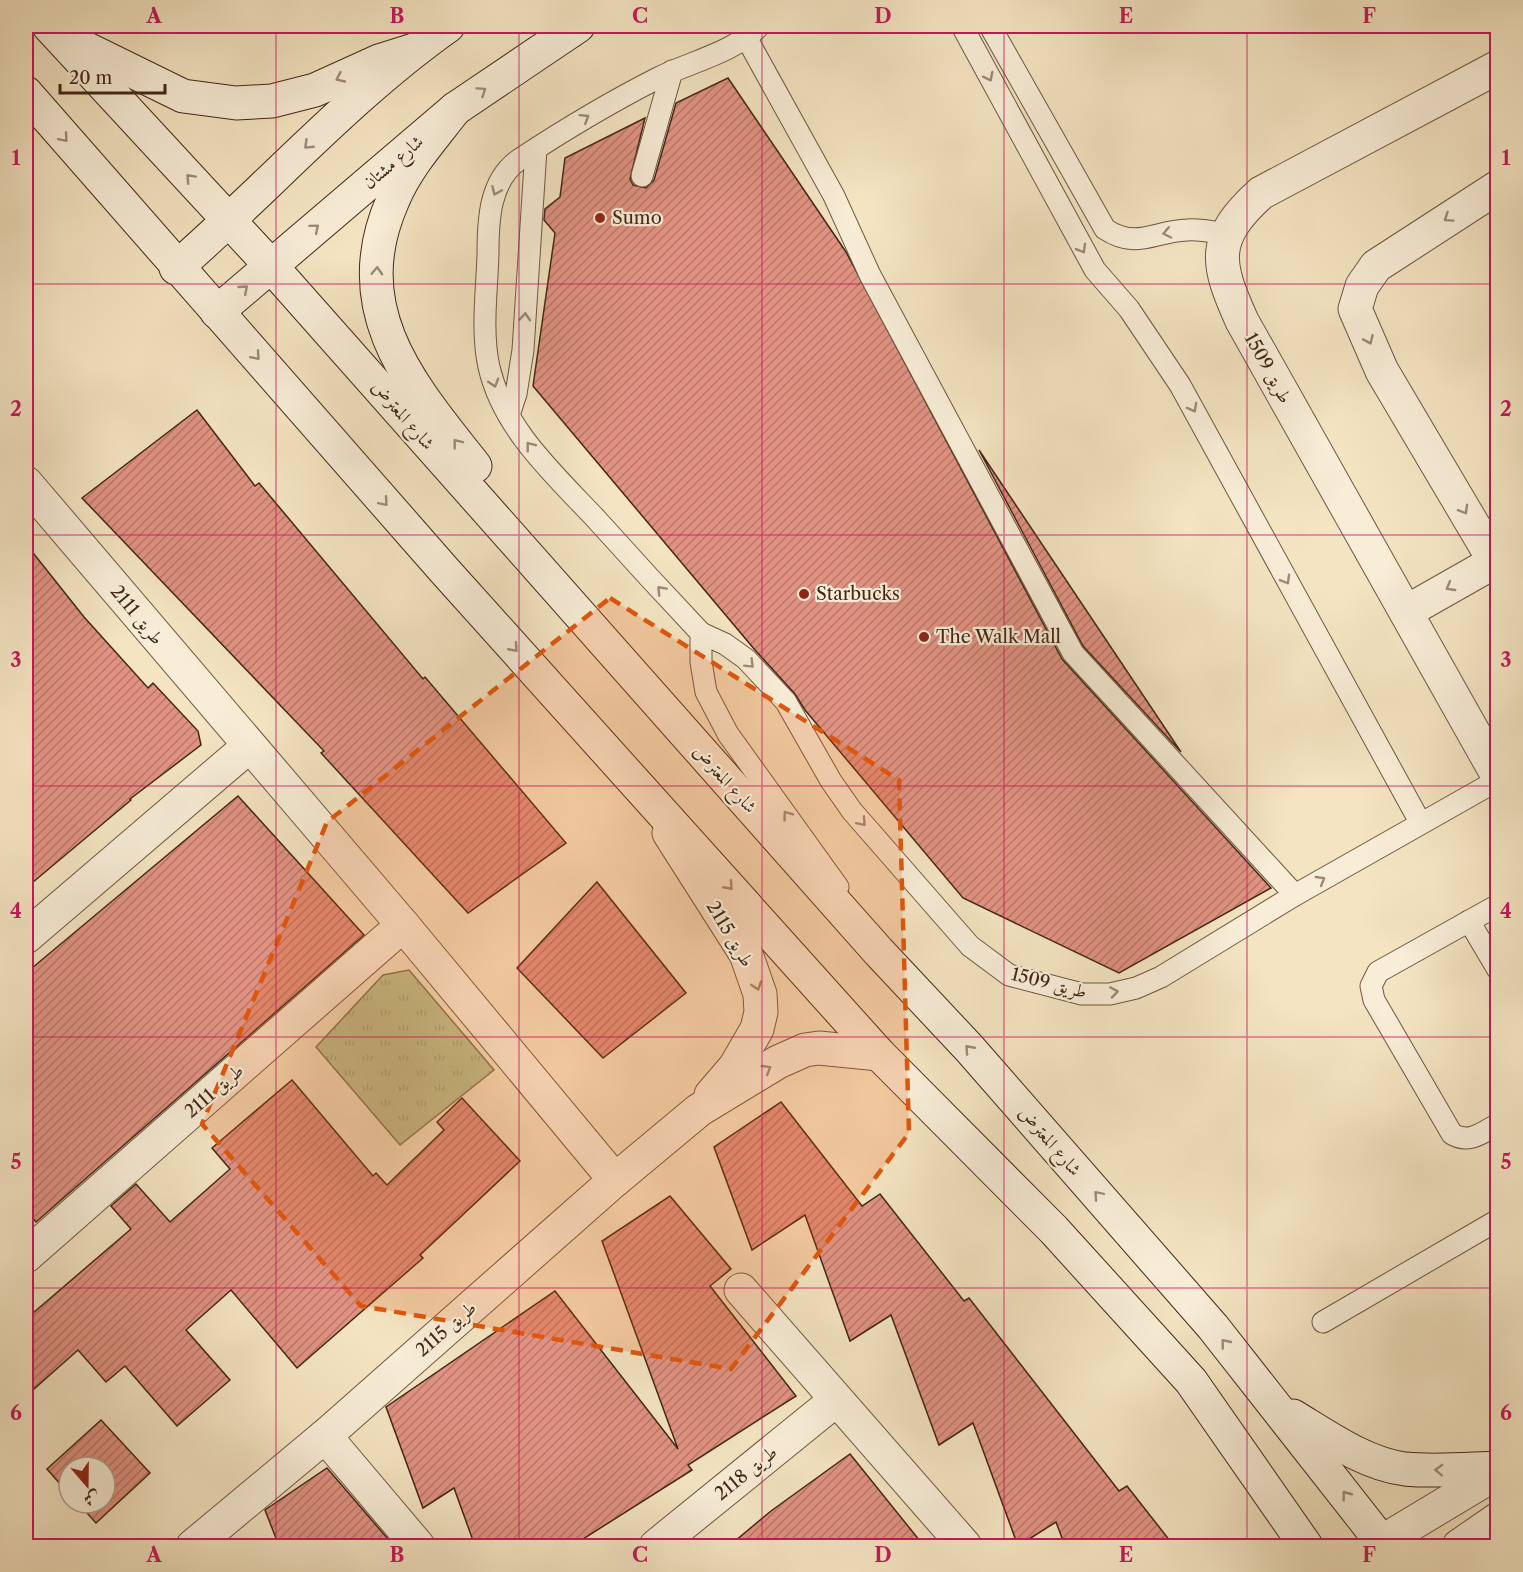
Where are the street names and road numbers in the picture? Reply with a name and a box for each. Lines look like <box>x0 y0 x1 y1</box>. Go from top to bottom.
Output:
street label: شارع مشتان <box>358 130 430 197</box>
street label: طريق 1509 <box>1239 329 1296 408</box>
street label: شارع المعترض <box>364 376 439 457</box>
street label: طريق 2111 <box>105 581 168 650</box>
street label: شارع المعترض <box>686 740 761 820</box>
street label: طريق 2115 <box>701 897 758 971</box>
street label: طريق 1509 <box>1009 963 1089 1004</box>
street label: طريق 2111 <box>180 1059 249 1123</box>
street label: شارع المعترض <box>1011 1102 1086 1183</box>
street label: طريق 2115 <box>411 1297 481 1362</box>
street label: طريق 2118 <box>710 1441 782 1506</box>

